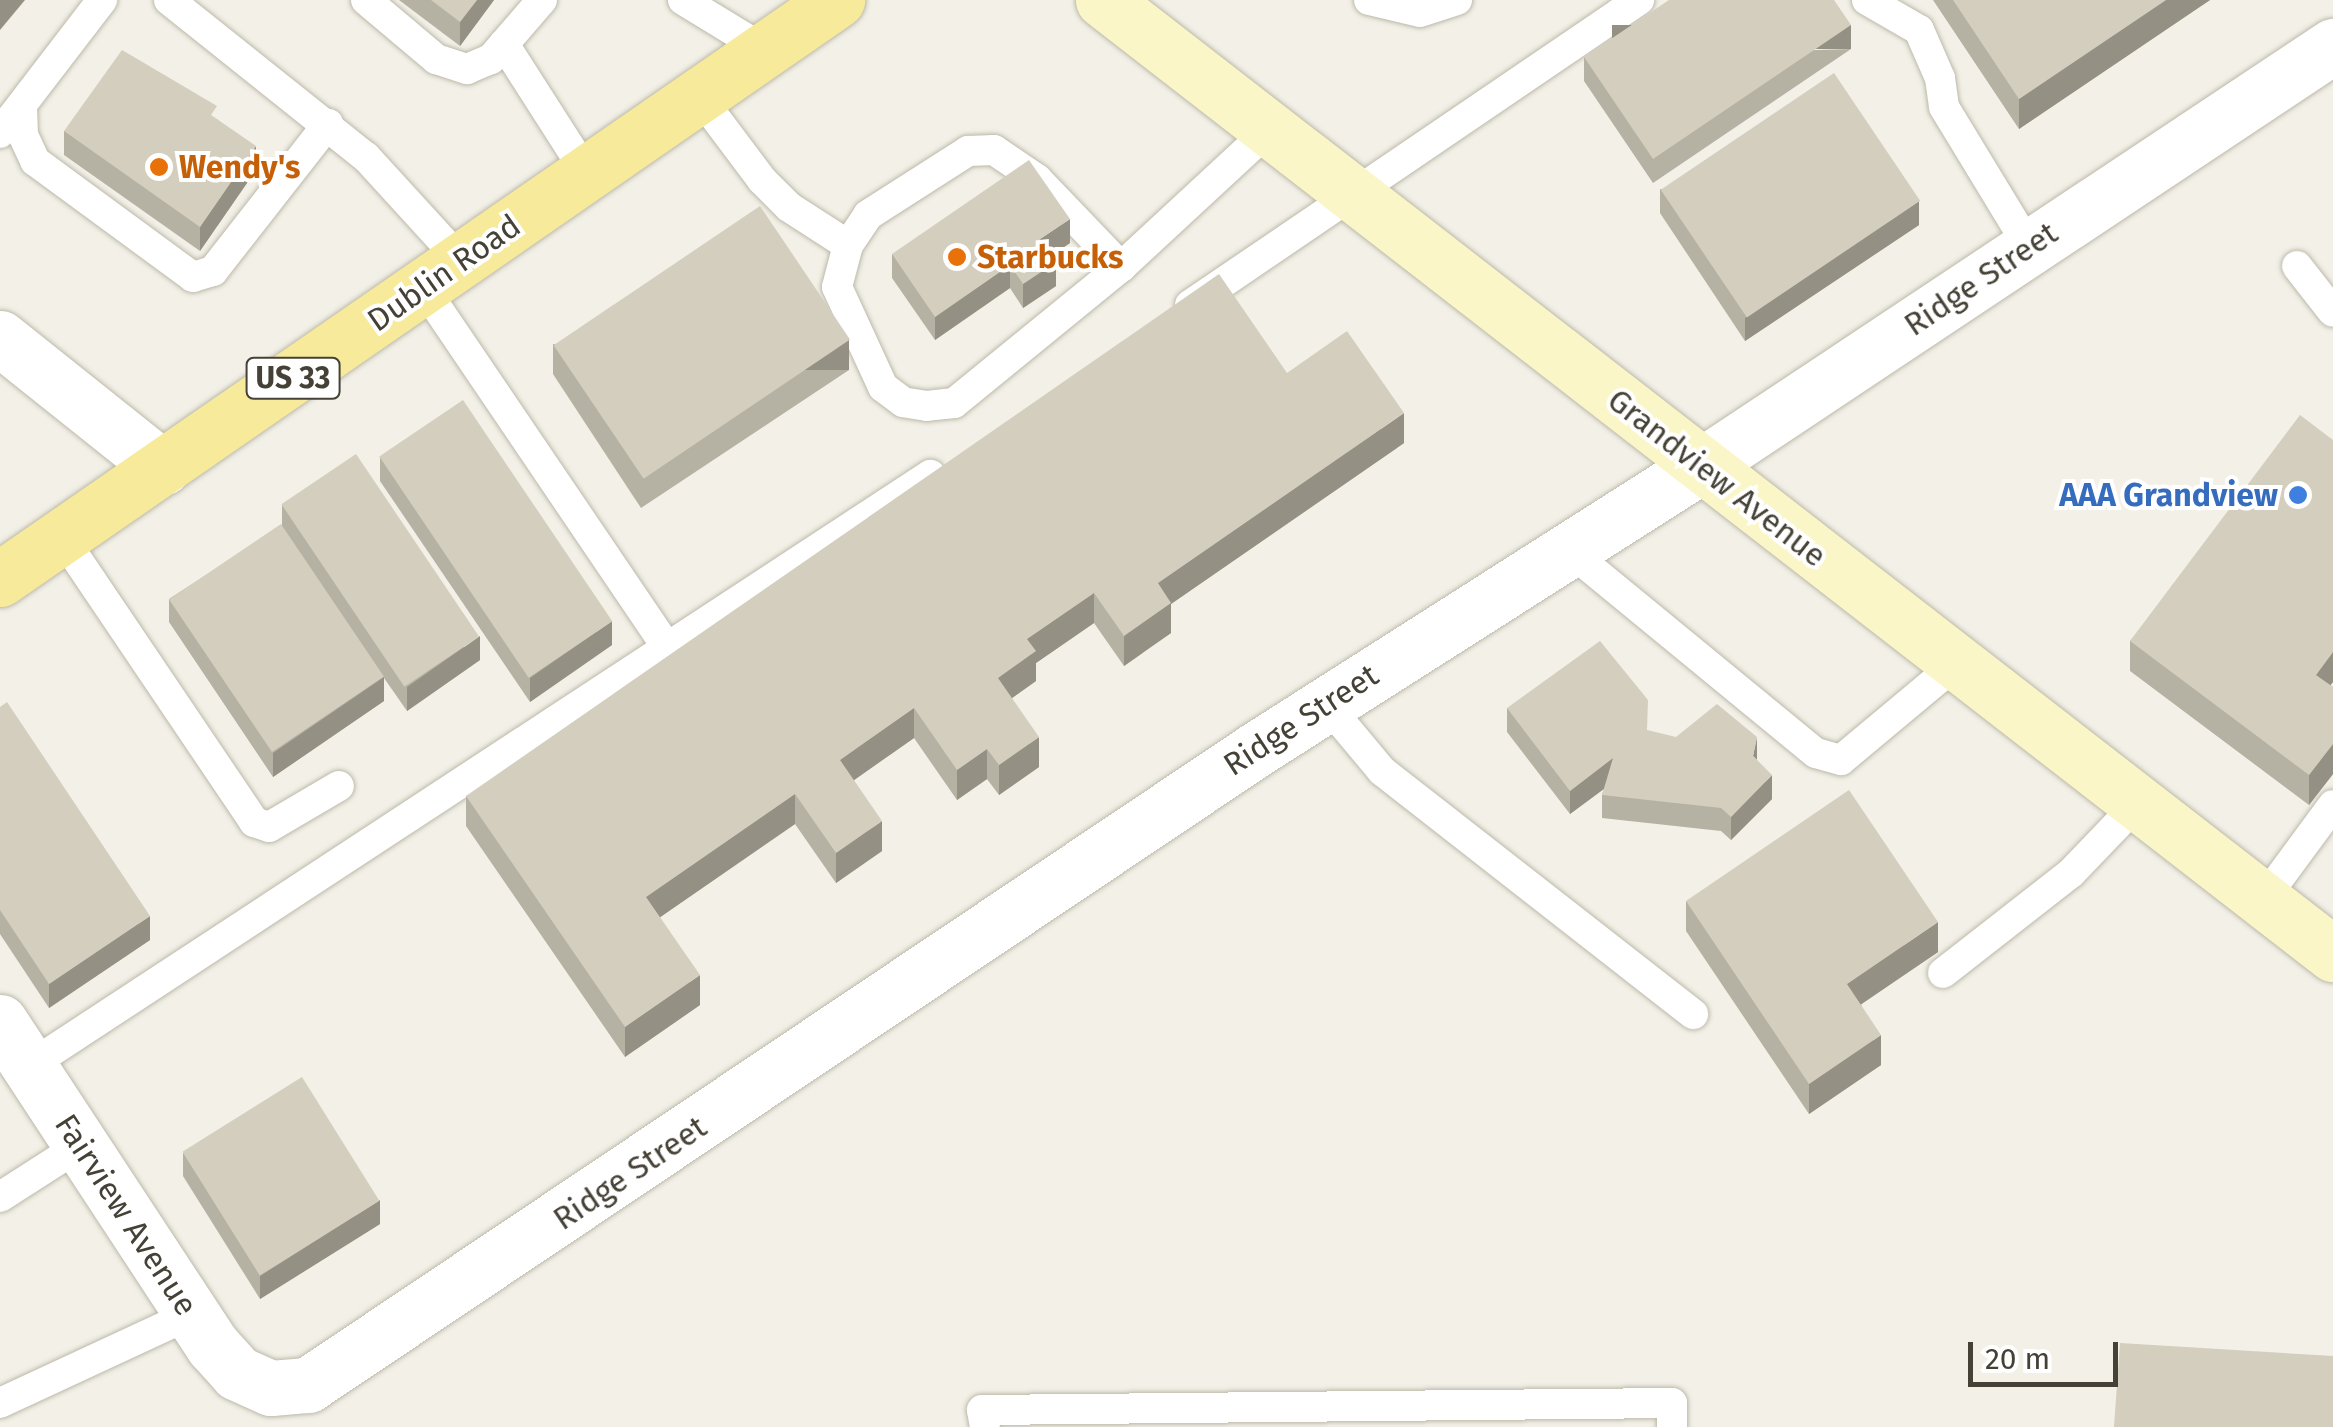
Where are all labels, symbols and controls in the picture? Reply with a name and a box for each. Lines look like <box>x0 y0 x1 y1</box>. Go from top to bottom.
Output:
place label: Wendy's <box>179 148 300 186</box>
marker: Wendy's <box>148 156 170 178</box>
street label: Dublin Road <box>360 206 528 340</box>
street label: Ridge Street <box>1897 214 2065 344</box>
place label: Starbucks <box>977 238 1123 276</box>
marker: Starbucks <box>946 246 968 268</box>
road number: US 33 <box>246 353 340 403</box>
street label: Grandview Avenue <box>1600 381 1834 575</box>
place label: AAA Grandview <box>2059 476 2278 514</box>
marker: AAA Grandview <box>2287 484 2309 506</box>
street label: Ridge Street <box>1217 656 1385 784</box>
street label: Fairview Avenue <box>47 1107 205 1323</box>
street label: Ridge Street <box>546 1108 714 1238</box>
scale bar <box>1973 1322 2123 1384</box>
text: 20 m <box>1985 1341 2050 1377</box>

